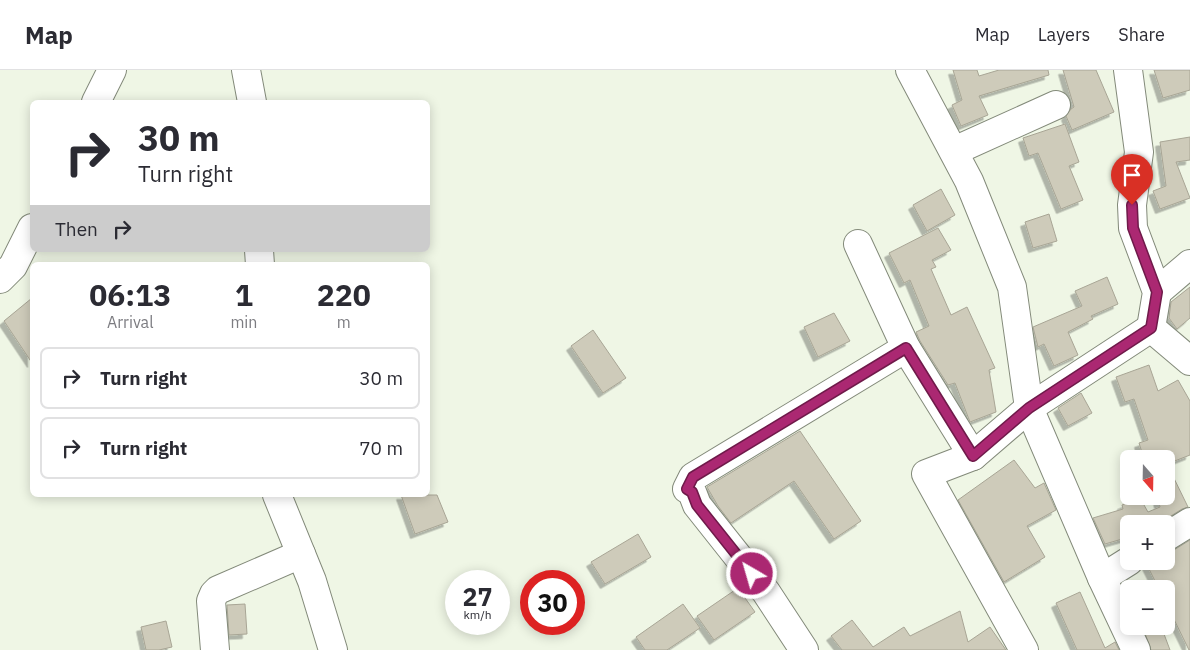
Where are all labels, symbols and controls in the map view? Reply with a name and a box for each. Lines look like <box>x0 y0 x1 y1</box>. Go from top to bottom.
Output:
text: Map <box>25 19 73 51</box>
text: Map <box>975 23 1010 46</box>
text: Layers <box>1038 23 1090 46</box>
text: Share <box>1118 23 1165 46</box>
text: 30 m <box>138 115 220 161</box>
icon: right <box>55 120 120 185</box>
pin <box>1111 154 1153 205</box>
text: Turn right <box>138 159 233 188</box>
icon: arrive <box>1118 161 1146 189</box>
icon: right <box>108 215 136 243</box>
text: Then <box>55 217 98 241</box>
text: 06:13 <box>89 275 171 314</box>
text: 1 <box>235 275 253 314</box>
text: 220 <box>317 275 371 314</box>
text: Arrival <box>107 312 154 332</box>
text: min <box>230 312 257 332</box>
text: m <box>337 312 351 332</box>
icon: right <box>57 364 85 392</box>
text: Turn right <box>100 366 187 390</box>
text: 30 m <box>359 366 403 390</box>
icon: right <box>57 434 85 462</box>
text: Turn right <box>100 436 187 460</box>
text: 70 m <box>359 436 403 460</box>
north arrow <box>1120 450 1175 505</box>
map controls <box>1120 450 1175 635</box>
button: + <box>1120 515 1175 570</box>
position arrow <box>725 547 777 599</box>
speed limit sign: 30 <box>520 570 585 635</box>
text: 27 <box>462 580 493 613</box>
button: − <box>1120 580 1175 635</box>
text: km/h <box>463 607 492 622</box>

